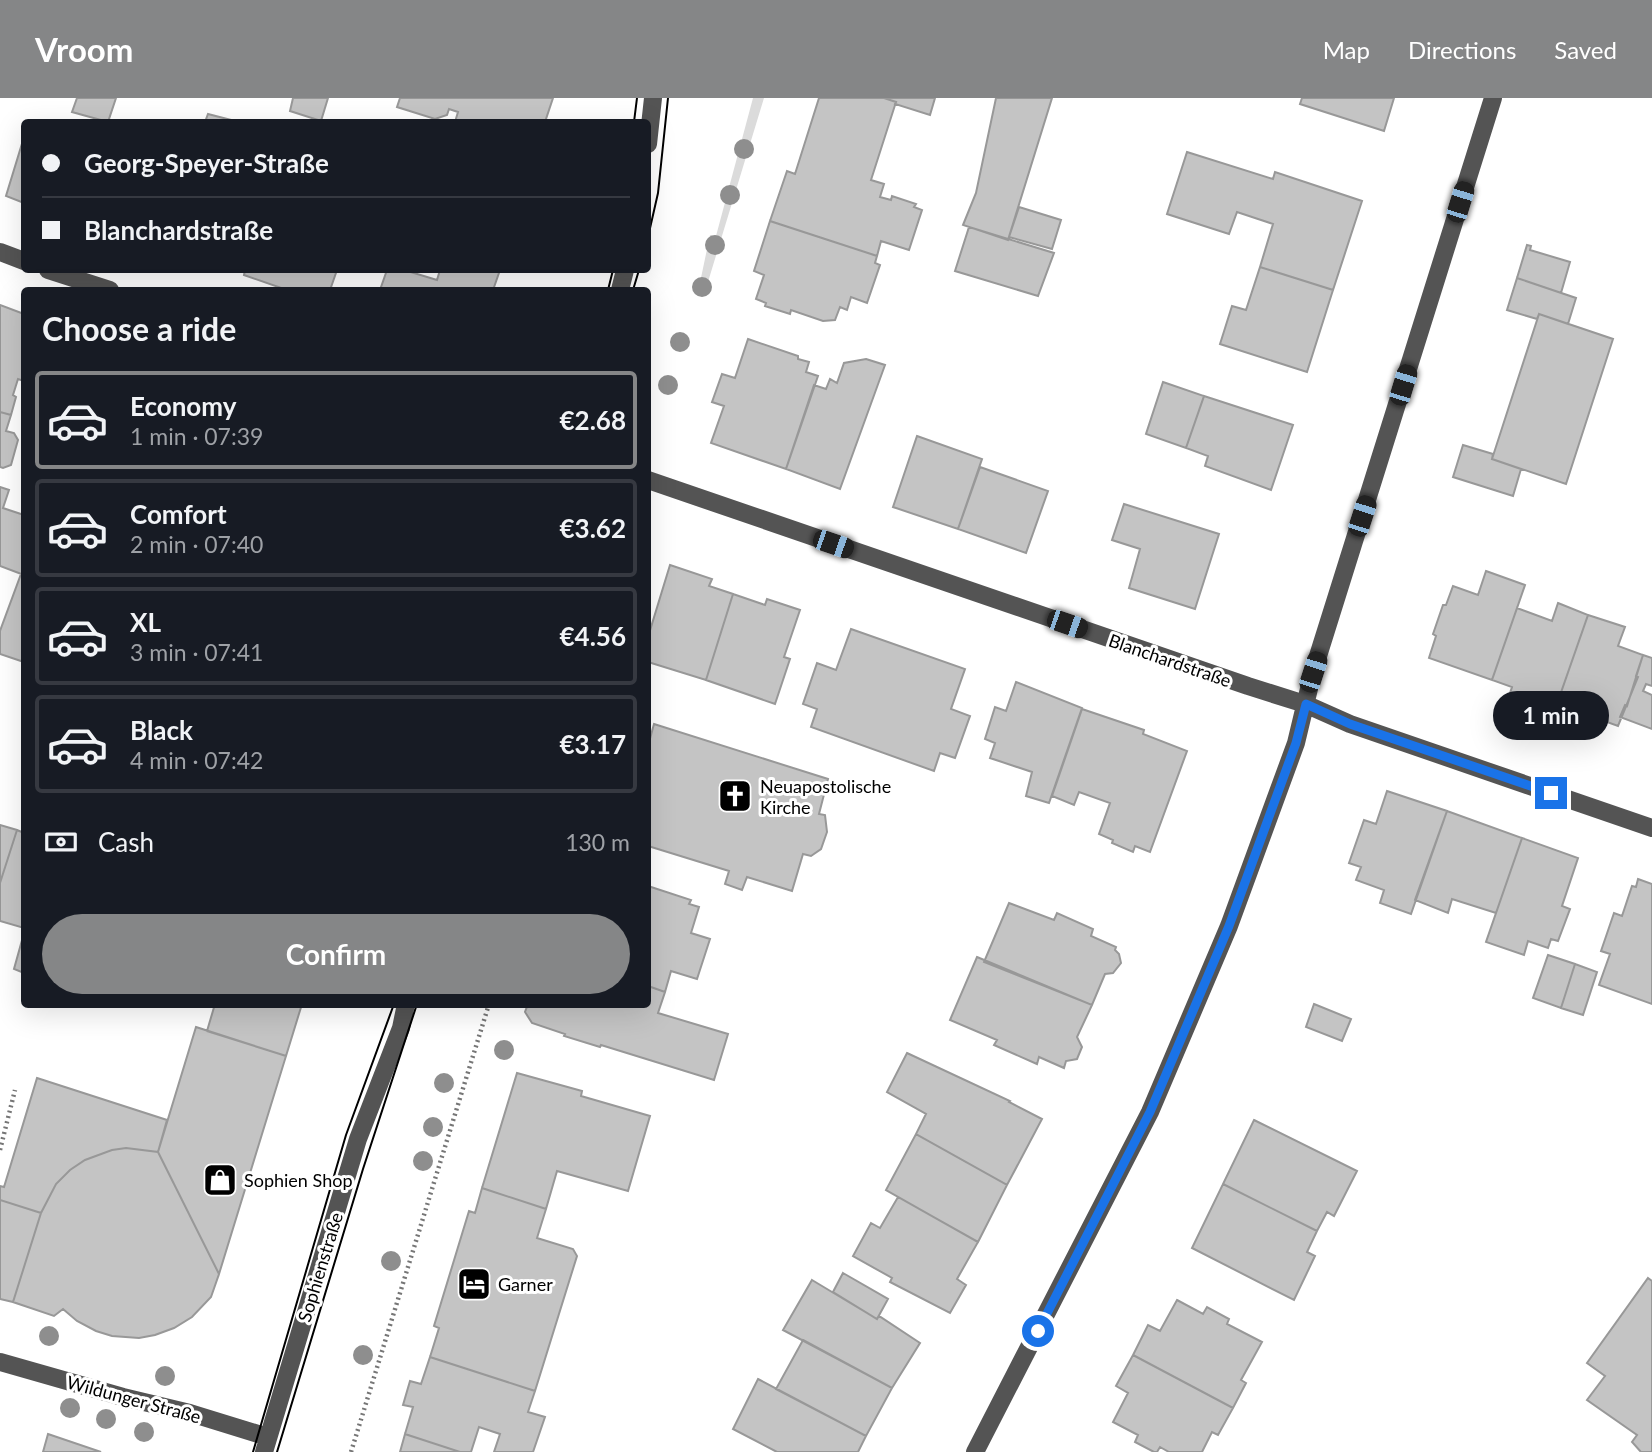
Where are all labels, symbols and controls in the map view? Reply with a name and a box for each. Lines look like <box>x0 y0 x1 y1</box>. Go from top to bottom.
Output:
text: Vroom <box>35 29 133 69</box>
text: Map <box>1323 35 1370 64</box>
text: Directions <box>1408 35 1516 64</box>
text: Saved <box>1554 35 1617 64</box>
text: Georg-Speyer-Straße <box>84 147 329 179</box>
car <box>1444 179 1477 225</box>
text: Blanchardstraße <box>84 214 273 246</box>
text: Choose a ride <box>42 309 236 348</box>
car <box>1387 362 1420 408</box>
icon: car <box>46 389 109 452</box>
text: Economy <box>130 390 236 422</box>
text: €2.68 <box>560 404 626 436</box>
text: 1 min · 07:39 <box>130 422 263 450</box>
car <box>1346 493 1379 539</box>
icon: car <box>46 497 109 560</box>
text: Comfort <box>130 498 227 530</box>
text: €3.62 <box>560 512 626 544</box>
car <box>810 527 857 561</box>
text: 2 min · 07:40 <box>130 530 263 558</box>
icon: car <box>46 605 109 668</box>
text: XL <box>130 606 161 638</box>
car <box>1044 607 1091 641</box>
text: €4.56 <box>560 620 626 652</box>
street label: Blanchardstraße <box>1106 629 1234 691</box>
text: 3 min · 07:41 <box>130 638 263 666</box>
car <box>1297 649 1330 695</box>
callout: 1 min <box>1493 692 1609 740</box>
text: 1 min <box>1522 701 1580 729</box>
icon: car <box>46 713 109 776</box>
text: Black <box>130 714 193 746</box>
text: €3.17 <box>560 728 626 760</box>
text: 4 min · 07:42 <box>130 746 263 774</box>
place label: Neuapostolische Kirche <box>760 775 891 818</box>
church icon: Neuapostolische Kirche <box>716 777 754 815</box>
route end <box>1535 777 1567 809</box>
icon: cash <box>42 823 80 861</box>
text: Cash <box>98 826 154 858</box>
text: 130 m <box>565 828 630 856</box>
button: Confirm <box>42 914 630 994</box>
shop icon: Sophien Shop <box>201 1161 239 1199</box>
place label: Sophien Shop <box>244 1169 352 1191</box>
street label: Sophienstraße <box>293 1210 347 1324</box>
hotel icon: Garner <box>455 1265 493 1303</box>
place label: Garner <box>498 1273 553 1295</box>
route start <box>1022 1315 1054 1347</box>
street label: Wildunger Straße <box>65 1371 203 1427</box>

